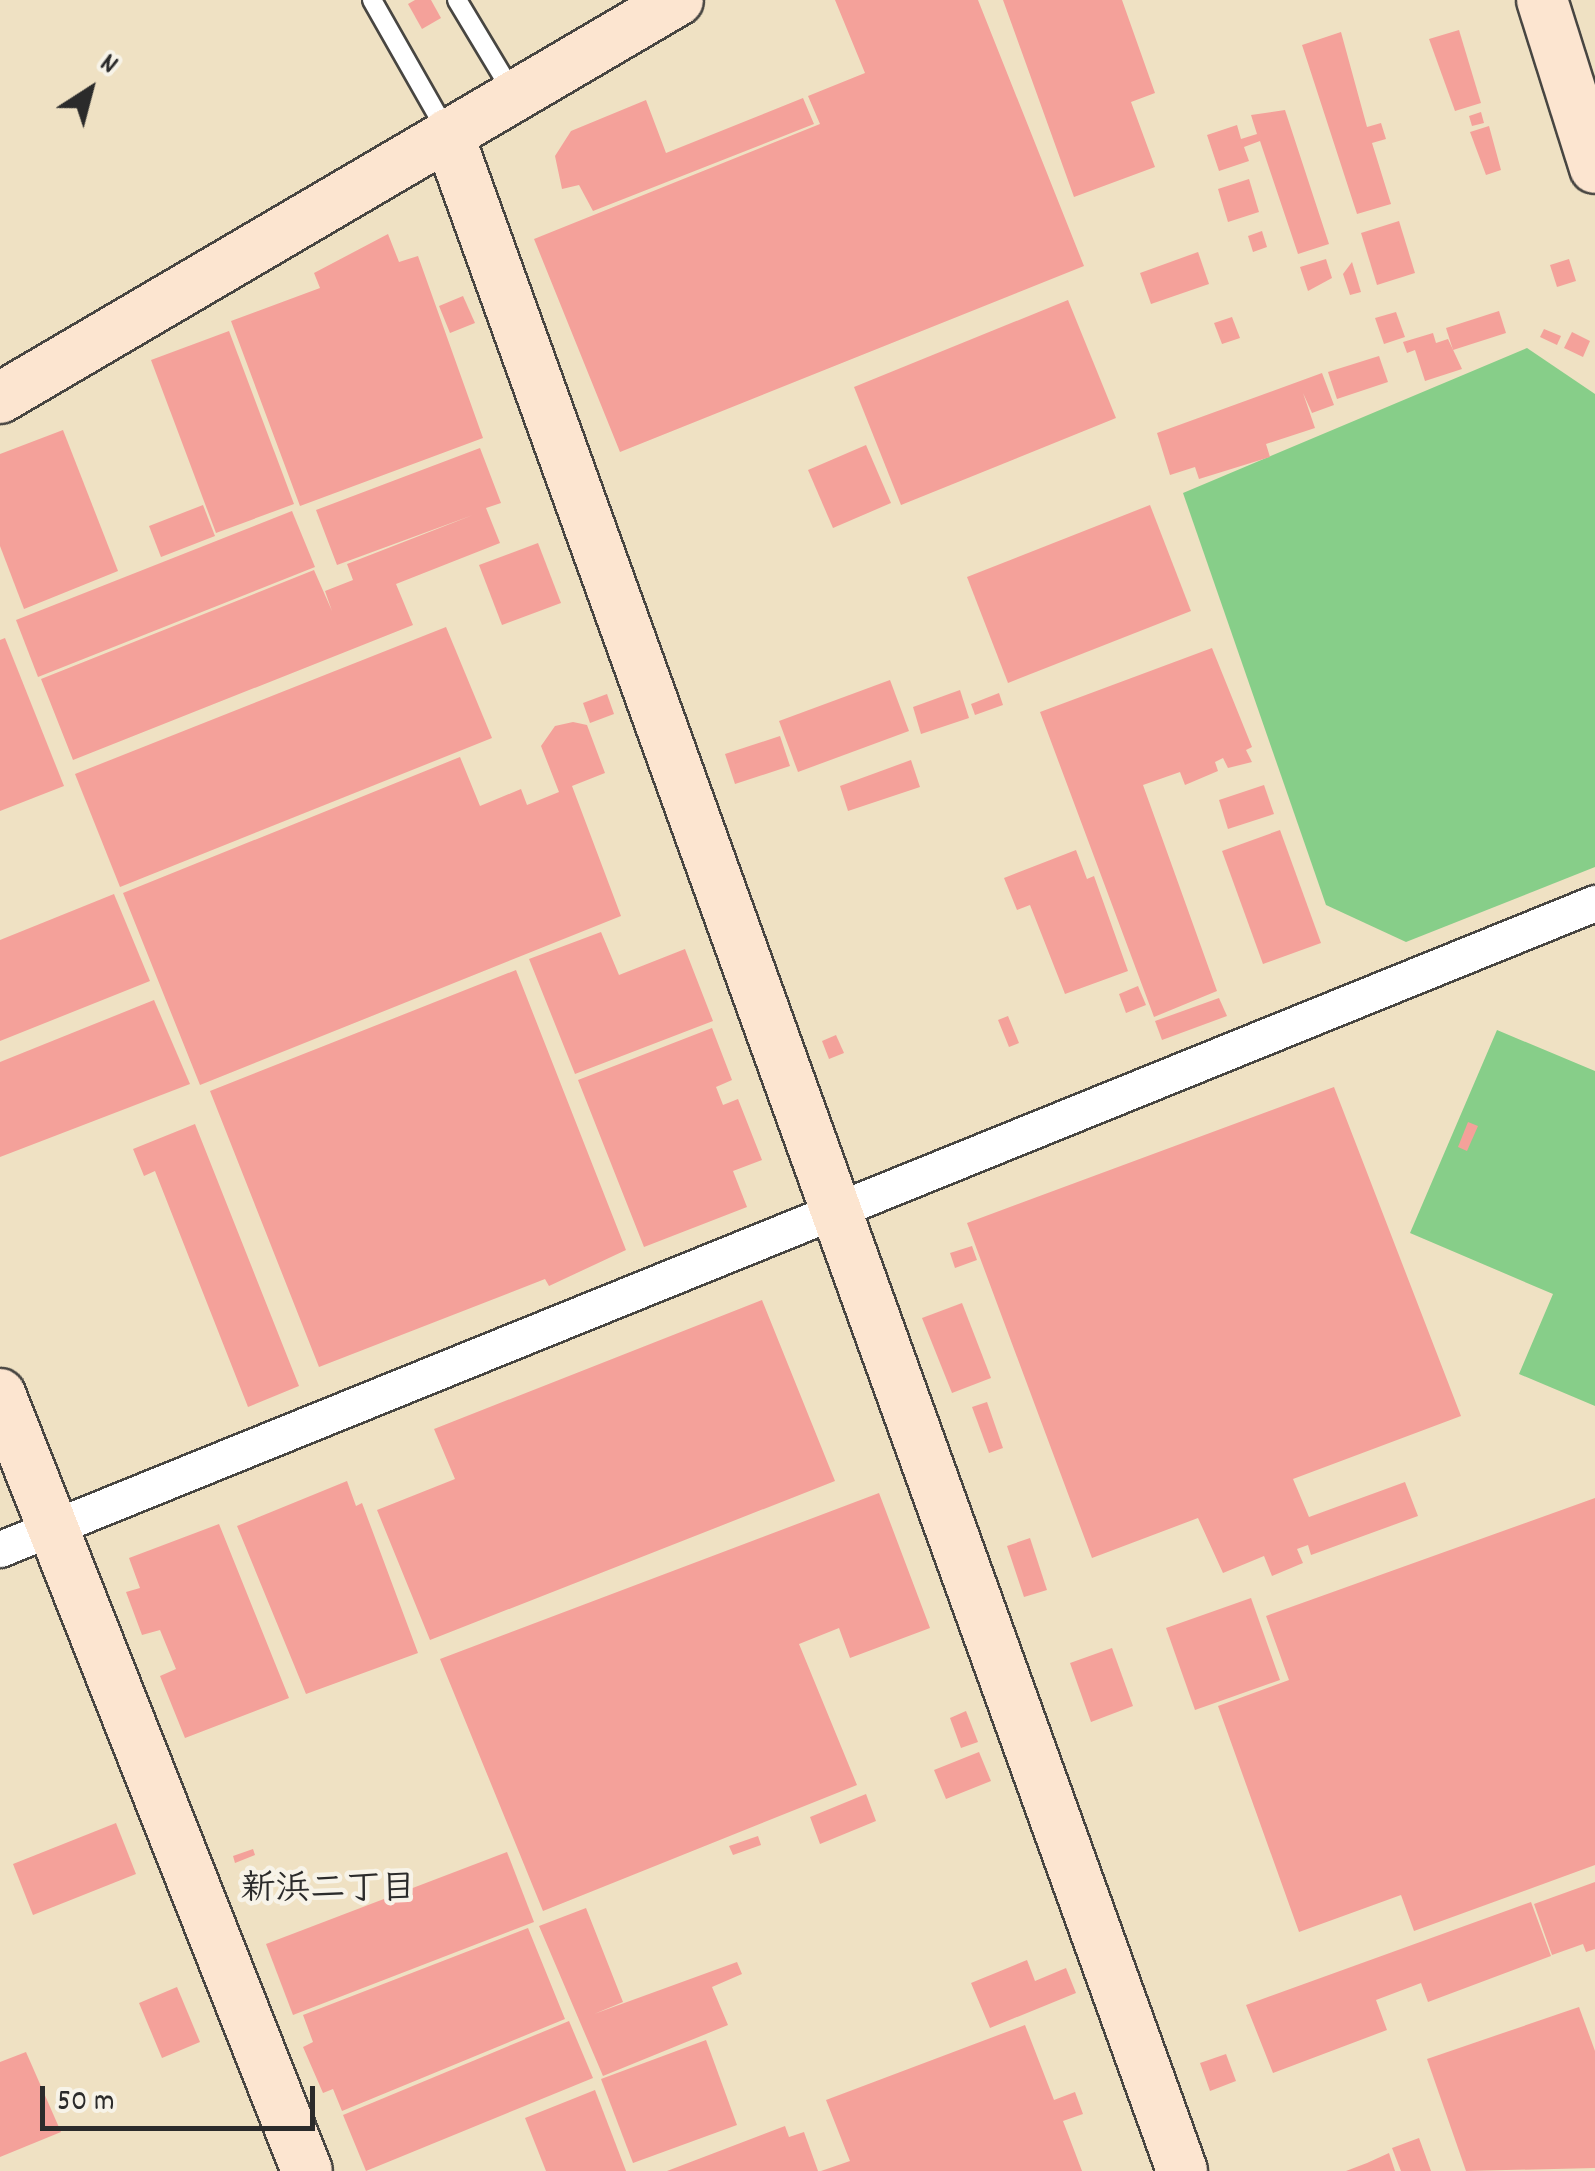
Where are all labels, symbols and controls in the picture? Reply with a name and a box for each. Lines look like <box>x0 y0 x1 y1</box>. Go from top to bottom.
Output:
north arrow <box>40 40 140 140</box>
text: N <box>90 45 125 86</box>
district label: 新浜二丁目 <box>241 1870 415 1912</box>
scale bar <box>45 2066 320 2128</box>
text: 50 m <box>57 2082 115 2125</box>

